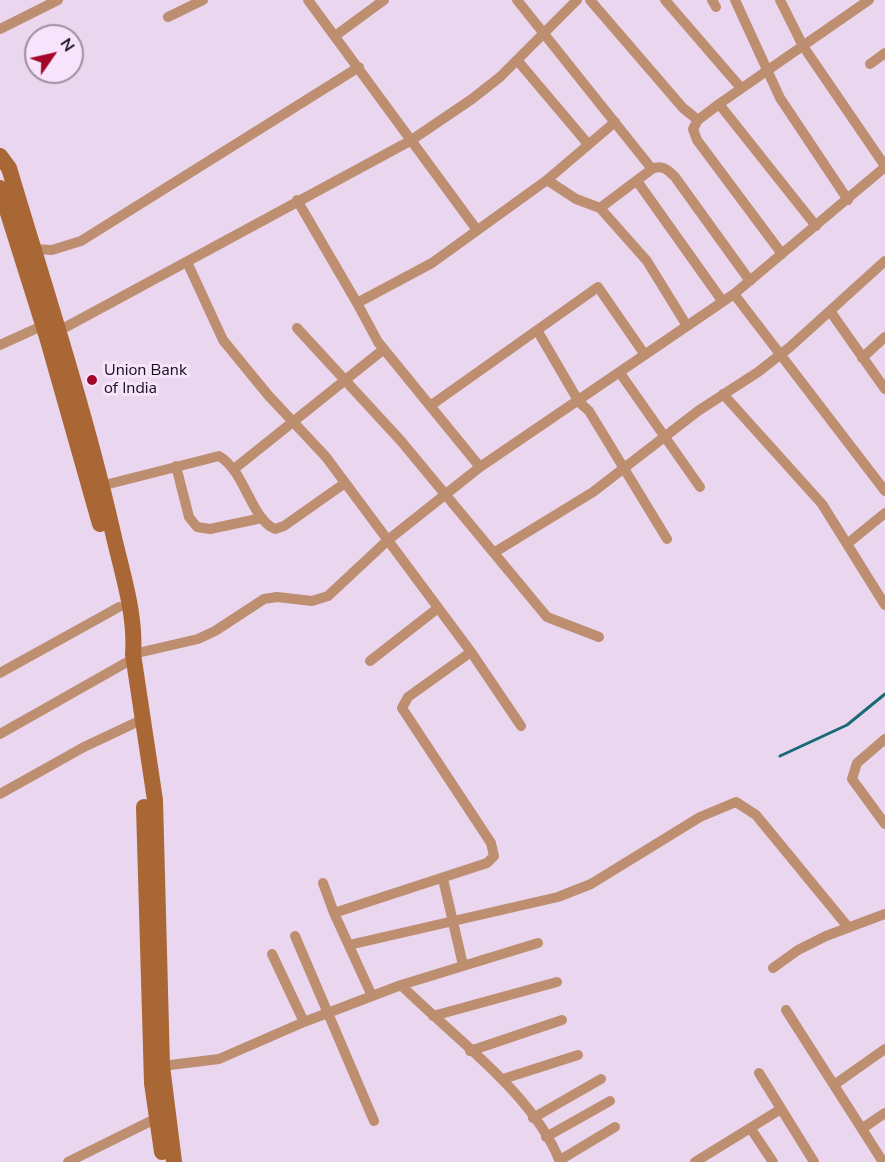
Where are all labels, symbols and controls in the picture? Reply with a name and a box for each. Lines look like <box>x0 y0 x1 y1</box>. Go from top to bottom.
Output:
north arrow <box>24 24 84 84</box>
text: N <box>55 34 80 56</box>
place label: Union Bank of India <box>104 361 187 399</box>
marker: Union Bank of India <box>85 373 99 387</box>

